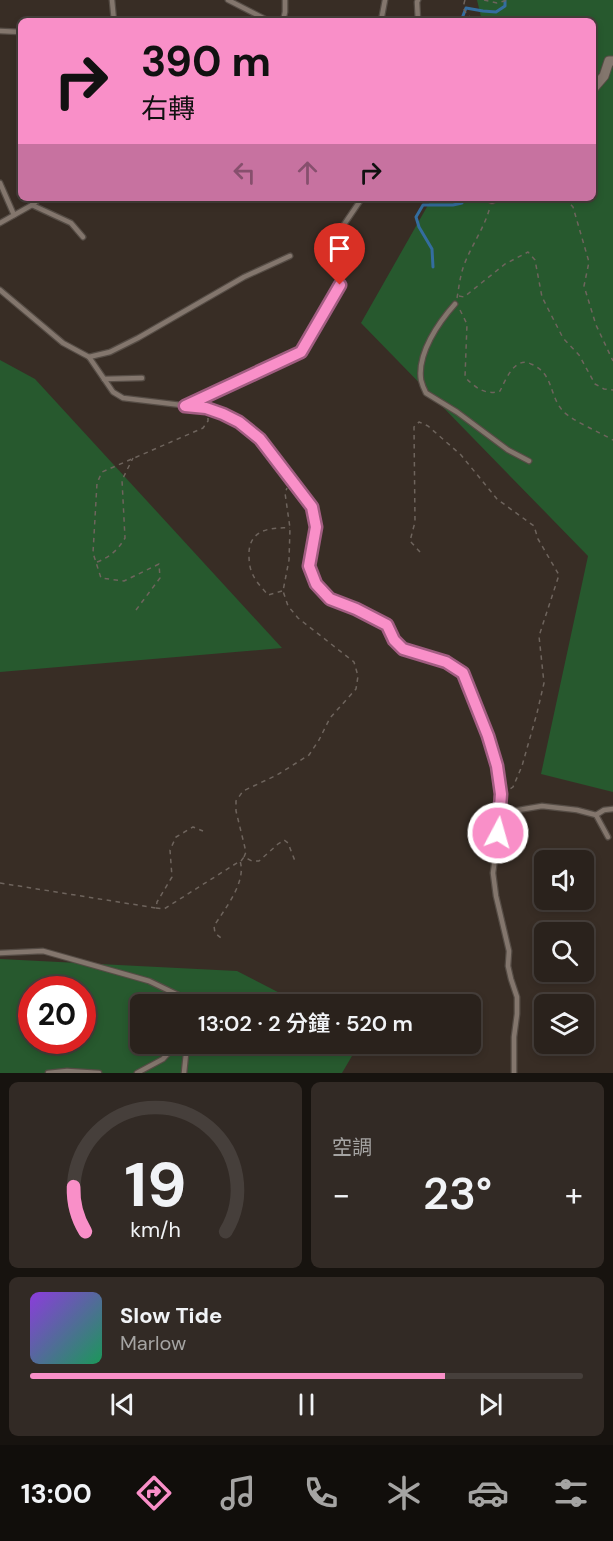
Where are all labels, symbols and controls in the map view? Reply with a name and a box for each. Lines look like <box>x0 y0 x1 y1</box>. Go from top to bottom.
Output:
text: 390 m <box>141 34 271 89</box>
icon: right <box>42 42 120 120</box>
text: 右轉 <box>141 91 195 126</box>
icon: left <box>228 156 261 189</box>
icon: ahead <box>291 156 324 189</box>
icon: right <box>354 156 387 189</box>
pin <box>314 223 365 285</box>
icon: arrive <box>323 232 356 265</box>
position arrow <box>466 801 530 865</box>
map controls <box>534 850 594 1054</box>
button: sound <box>534 850 594 910</box>
button: search <box>534 922 594 982</box>
speed limit sign: 20 <box>18 976 96 1054</box>
button: layers <box>534 994 594 1054</box>
text: 13:02 · 2 分鐘 · 520 m <box>198 1009 413 1038</box>
text: 空調 <box>332 1134 372 1160</box>
text: 19 <box>124 1144 187 1225</box>
text: 23° <box>423 1164 492 1223</box>
text: − <box>332 1173 350 1216</box>
text: + <box>565 1173 583 1216</box>
text: km/h <box>130 1216 181 1244</box>
text: Slow Tide <box>120 1301 222 1330</box>
text: Marlow <box>120 1330 186 1356</box>
icon: previous <box>106 1388 139 1421</box>
icon: pause <box>290 1388 323 1421</box>
icon: next <box>474 1388 507 1421</box>
icon: directions <box>133 1472 175 1514</box>
icon: music <box>217 1472 259 1514</box>
icon: phone <box>300 1472 342 1514</box>
icon: climate <box>383 1472 425 1514</box>
icon: car <box>467 1472 509 1514</box>
icon: filters <box>550 1472 592 1514</box>
text: 13:00 <box>21 1476 92 1511</box>

